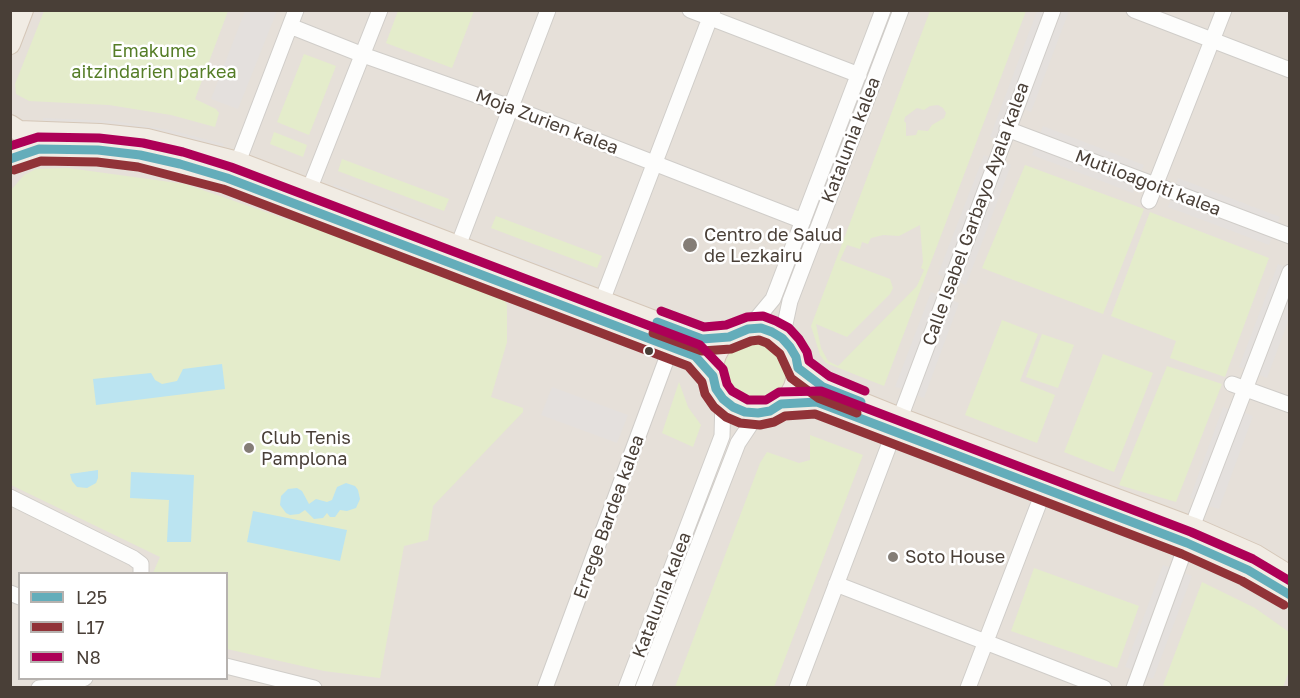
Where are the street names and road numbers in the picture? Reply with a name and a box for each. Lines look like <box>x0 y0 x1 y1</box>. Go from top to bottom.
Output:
street label: Katalunia kalea <box>817 74 885 206</box>
street label: Calle Isabel Garbayo Ayala kalea <box>918 79 1034 349</box>
street label: Moja Zurien kalea <box>473 85 621 159</box>
street label: Mutiloagoiti kalea <box>1072 145 1224 221</box>
street label: Errege Bardea kalea <box>569 432 649 602</box>
street label: Katalunia kalea <box>628 529 696 661</box>

